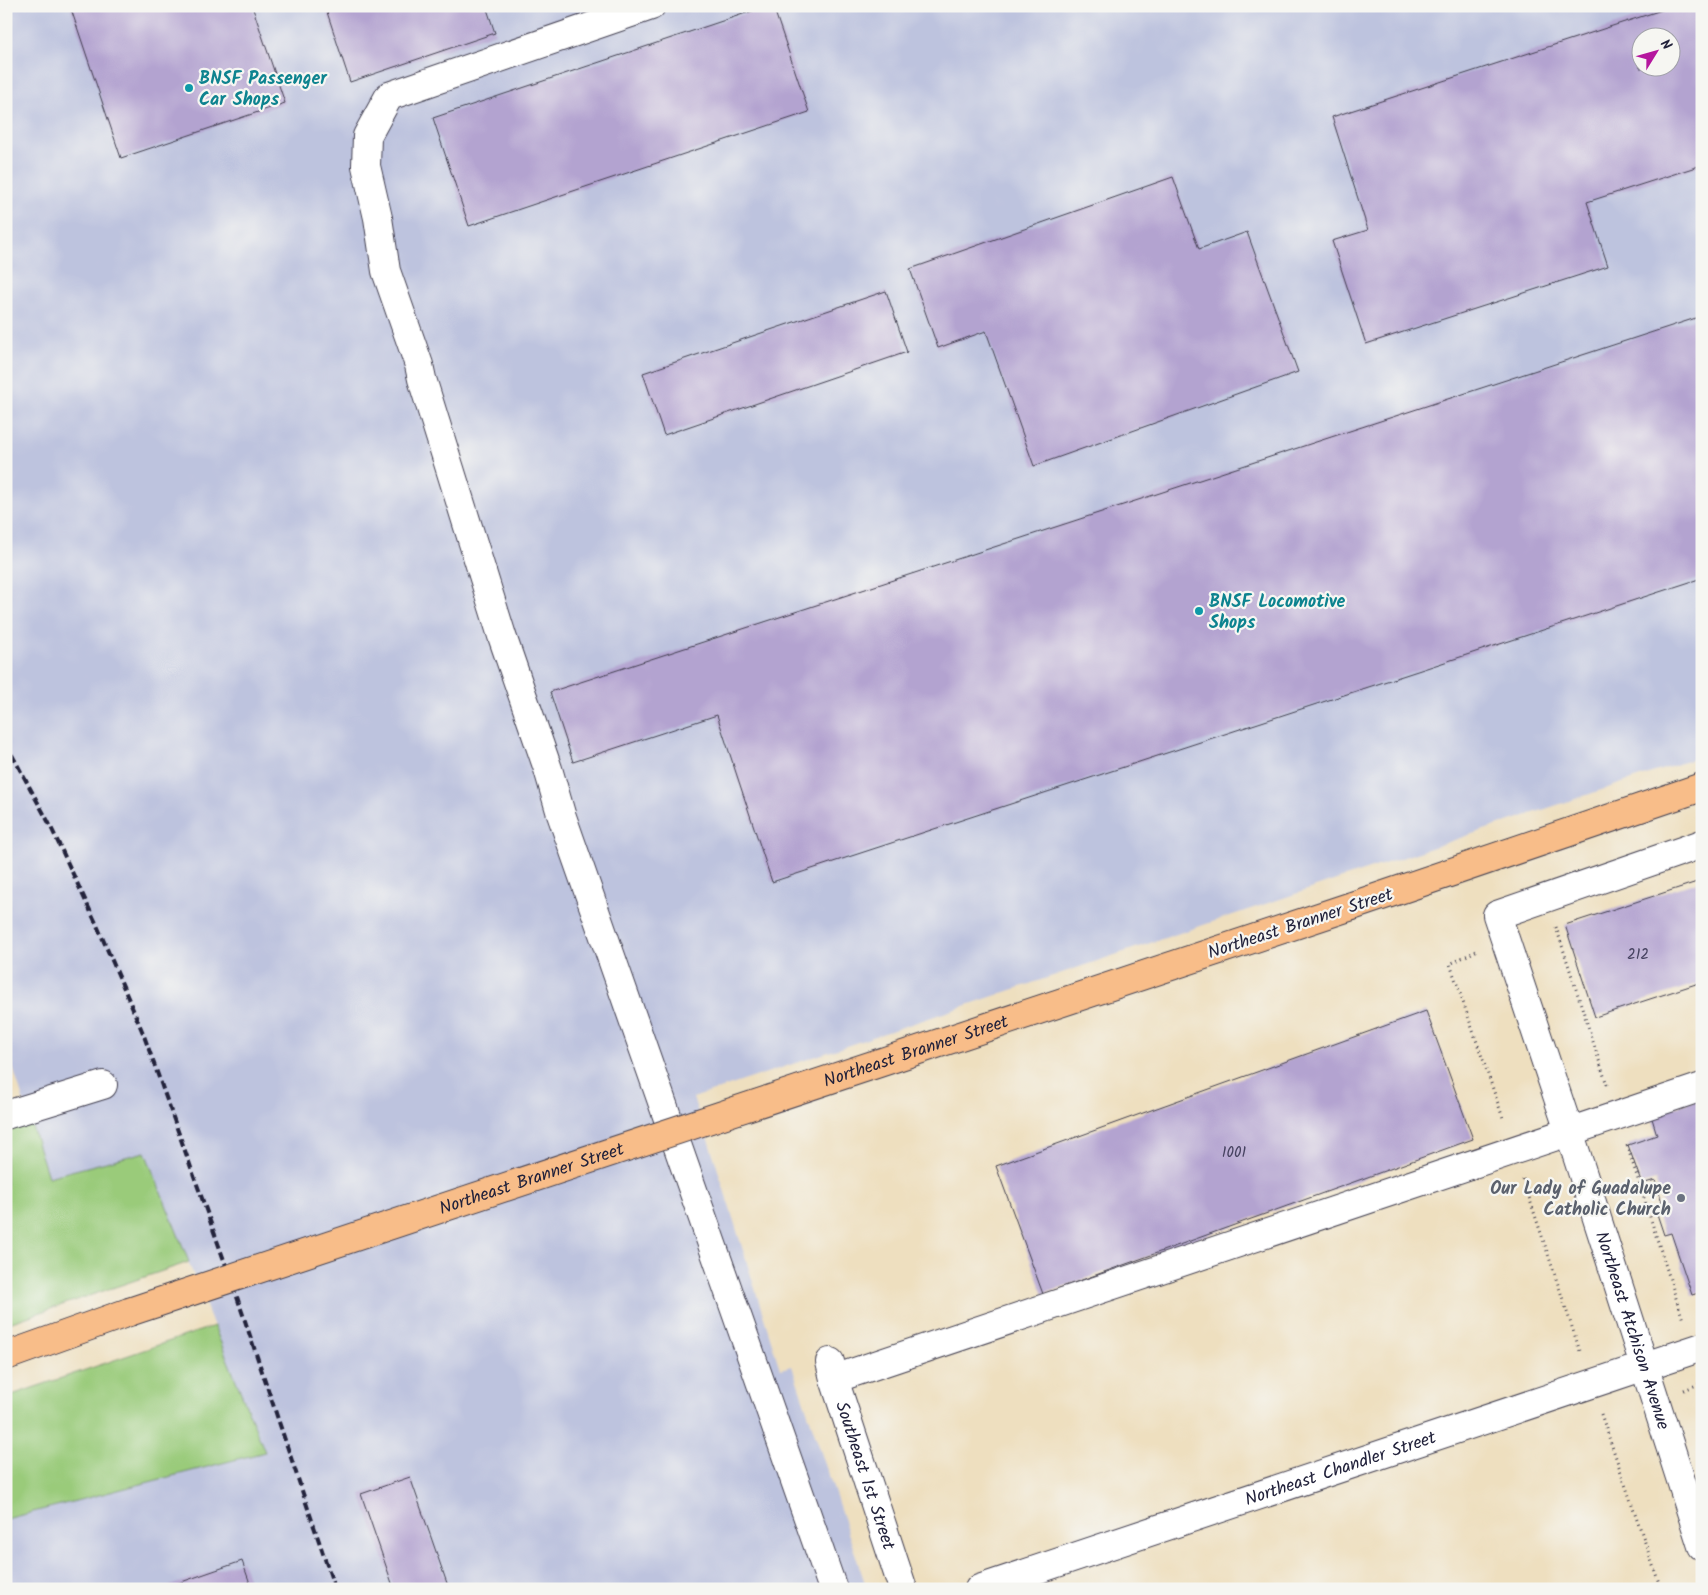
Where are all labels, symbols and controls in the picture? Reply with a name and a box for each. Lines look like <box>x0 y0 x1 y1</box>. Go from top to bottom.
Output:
north arrow <box>1630 28 1680 78</box>
text: N <box>1654 35 1677 55</box>
place label: BNSF Passenger Car Shops <box>199 65 328 115</box>
marker: BNSF Passenger Car Shops <box>183 82 195 94</box>
place label: BNSF Locomotive Shops <box>1209 588 1346 638</box>
marker: BNSF Locomotive Shops <box>1193 605 1205 617</box>
street label: Northeast Branner Street <box>1204 880 1398 968</box>
house number: 212 <box>1627 943 1649 967</box>
street label: Northeast Branner Street <box>820 1008 1014 1096</box>
street label: Northeast Branner Street <box>436 1135 629 1224</box>
house number: 1001 <box>1222 1141 1246 1165</box>
place label: Our Lady of Guadalupe Catholic Church <box>1490 1175 1671 1225</box>
marker: Our Lady of Guadalupe Catholic Church <box>1675 1192 1687 1204</box>
street label: Northeast Atchison Avenue <box>1586 1228 1677 1434</box>
street label: Southeast 1st Street <box>826 1398 903 1555</box>
street label: Northeast Chandler Street <box>1241 1424 1441 1515</box>

